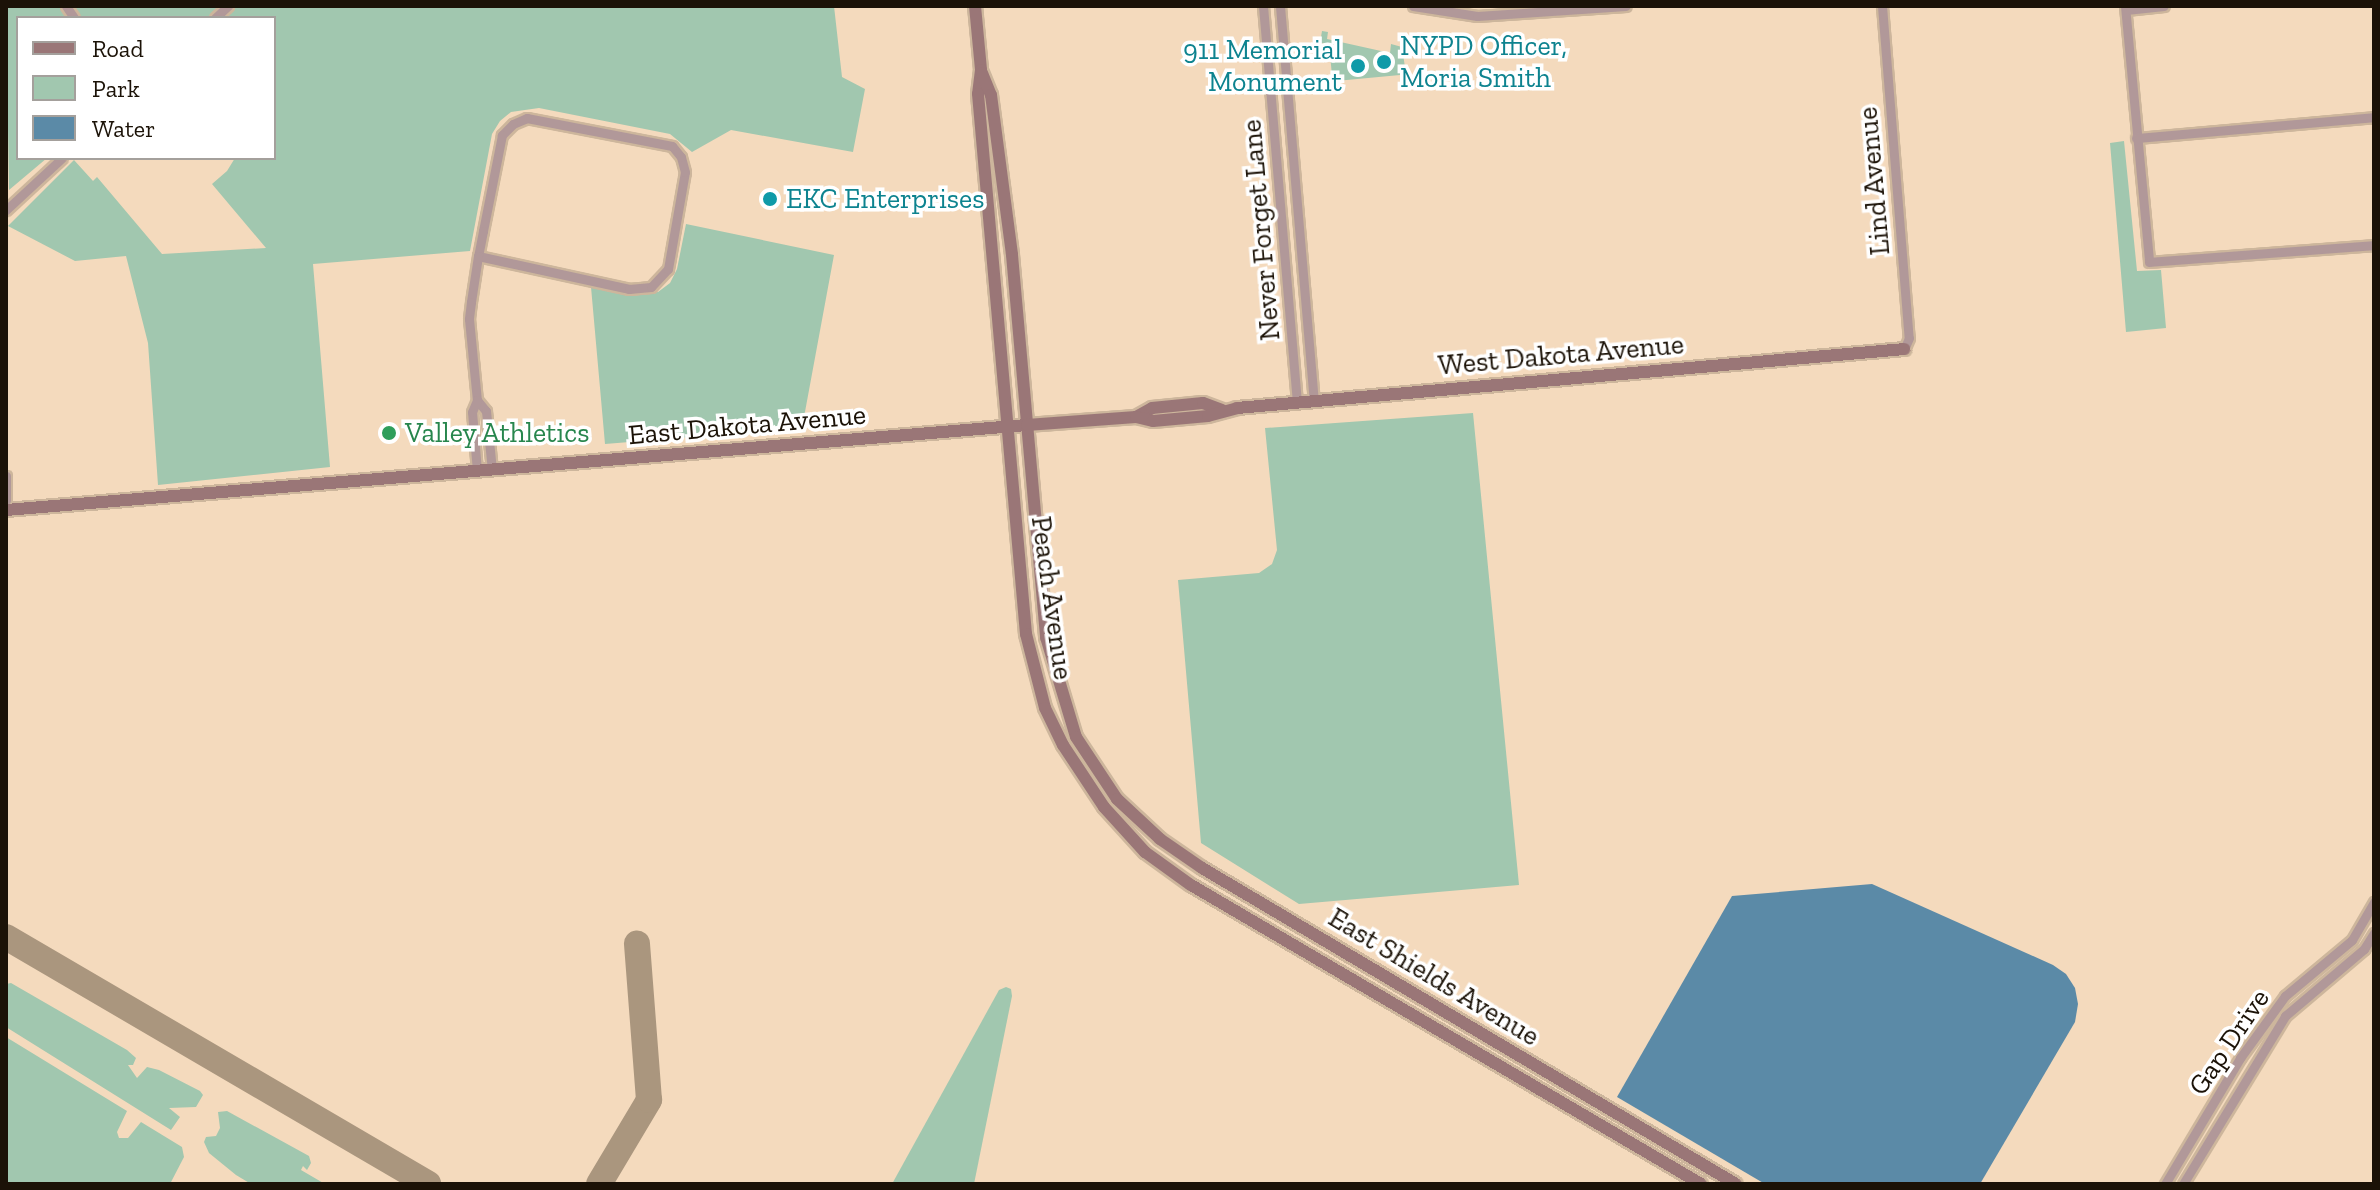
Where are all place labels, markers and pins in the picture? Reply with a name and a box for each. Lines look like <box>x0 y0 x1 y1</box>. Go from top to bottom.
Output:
place label: NYPD Officer, Moria Smith <box>1400 29 1567 95</box>
place label: 911 Memorial Monument <box>1183 33 1342 99</box>
marker: NYPD Officer, Moria Smith <box>1375 53 1393 71</box>
marker: 911 Memorial Monument <box>1349 57 1367 75</box>
place label: EKC Enterprises <box>786 182 984 216</box>
marker: EKC Enterprises <box>761 190 779 208</box>
place label: Valley Athletics <box>405 416 591 450</box>
marker: Valley Athletics <box>380 424 398 442</box>

